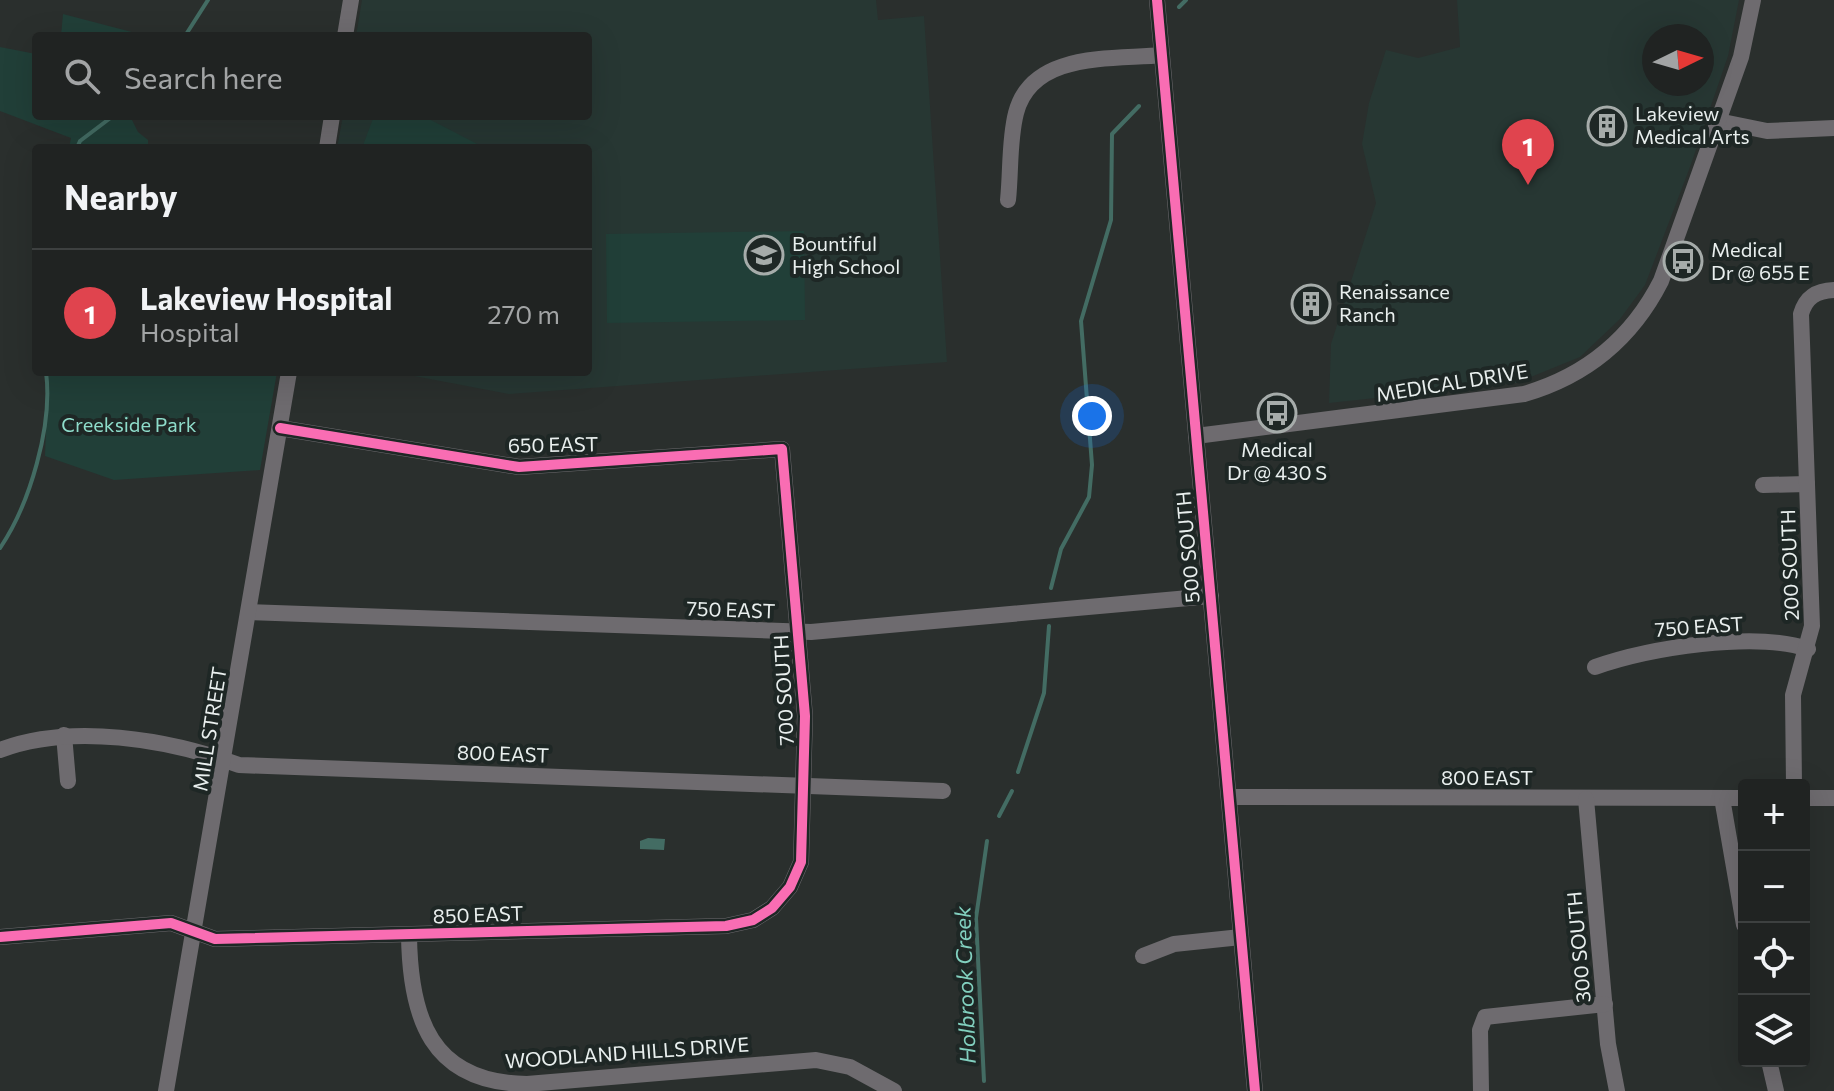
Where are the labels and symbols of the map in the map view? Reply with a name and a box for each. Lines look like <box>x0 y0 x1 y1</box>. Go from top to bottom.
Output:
north arrow <box>1642 24 1714 96</box>
place label: Lakeview Medical Arts <box>1635 101 1750 148</box>
building icon: Lakeview Medical Arts <box>1586 105 1628 147</box>
pin: 1 <box>1502 119 1554 185</box>
place label: Bountiful High School <box>792 231 900 278</box>
school or university icon: Bountiful High School <box>743 234 785 276</box>
place label: Medical Dr @ 655 E <box>1711 237 1810 284</box>
bus stop icon: Medical Dr @ 655 E <box>1662 240 1704 282</box>
place label: Renaissance Ranch <box>1339 279 1450 326</box>
building icon: Renaissance Ranch <box>1290 283 1332 325</box>
street label: MEDICAL DRIVE <box>1374 358 1530 406</box>
bus stop icon: Medical Dr @ 430 S <box>1256 392 1298 434</box>
your location <box>1072 396 1112 436</box>
park label: Creekside Park <box>61 412 197 436</box>
street label: 650 EAST <box>508 431 599 457</box>
place label: Medical Dr @ 430 S <box>1227 437 1327 484</box>
street label: 500 SOUTH <box>1170 490 1204 604</box>
street label: 200 SOUTH <box>1775 509 1803 621</box>
street label: 750 EAST <box>686 595 776 623</box>
street label: 750 EAST <box>1654 611 1744 641</box>
street label: 700 SOUTH <box>768 634 798 746</box>
street label: MILL STREET <box>187 665 231 793</box>
street label: 800 EAST <box>457 739 550 767</box>
street label: 800 EAST <box>1441 765 1533 789</box>
street label: 300 SOUTH <box>1561 890 1595 1004</box>
street label: 850 EAST <box>432 900 524 928</box>
water label: Holbrook Creek <box>948 905 981 1064</box>
street label: WOODLAND HILLS DRIVE <box>504 1031 750 1073</box>

